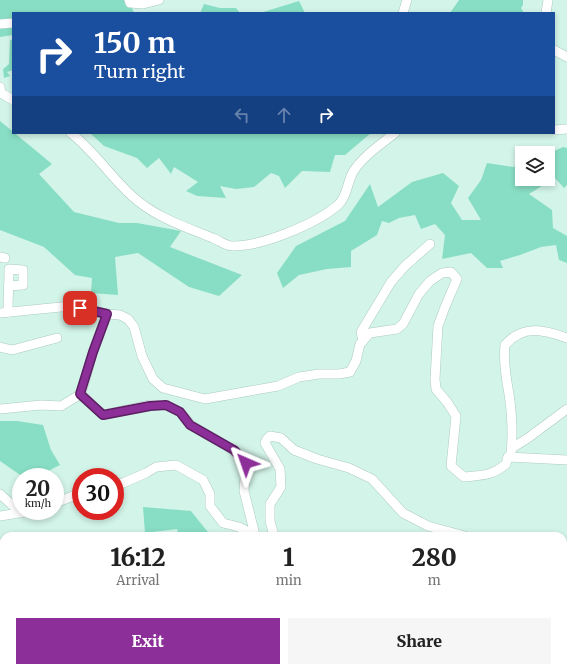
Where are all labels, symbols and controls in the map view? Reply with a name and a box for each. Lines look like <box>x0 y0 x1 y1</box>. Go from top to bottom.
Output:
text: 150 m <box>94 25 176 61</box>
icon: right <box>28 28 80 80</box>
text: Turn right <box>94 60 185 83</box>
icon: left <box>231 104 253 126</box>
icon: ahead <box>273 104 295 126</box>
icon: right <box>315 104 337 126</box>
map controls <box>515 146 555 186</box>
button: layers <box>515 146 555 186</box>
pin <box>63 291 97 325</box>
icon: arrive <box>69 297 91 319</box>
position arrow <box>225 442 267 484</box>
speed limit sign: 30 <box>72 468 124 520</box>
text: 20 <box>26 476 50 501</box>
text: km/h <box>25 497 51 510</box>
text: 16:12 <box>110 542 166 573</box>
text: 1 <box>283 542 294 573</box>
text: 280 <box>412 542 457 573</box>
text: Arrival <box>116 572 160 589</box>
text: min <box>276 572 302 589</box>
text: m <box>428 572 441 589</box>
button: Exit <box>16 618 280 664</box>
button: Share <box>288 618 551 664</box>

